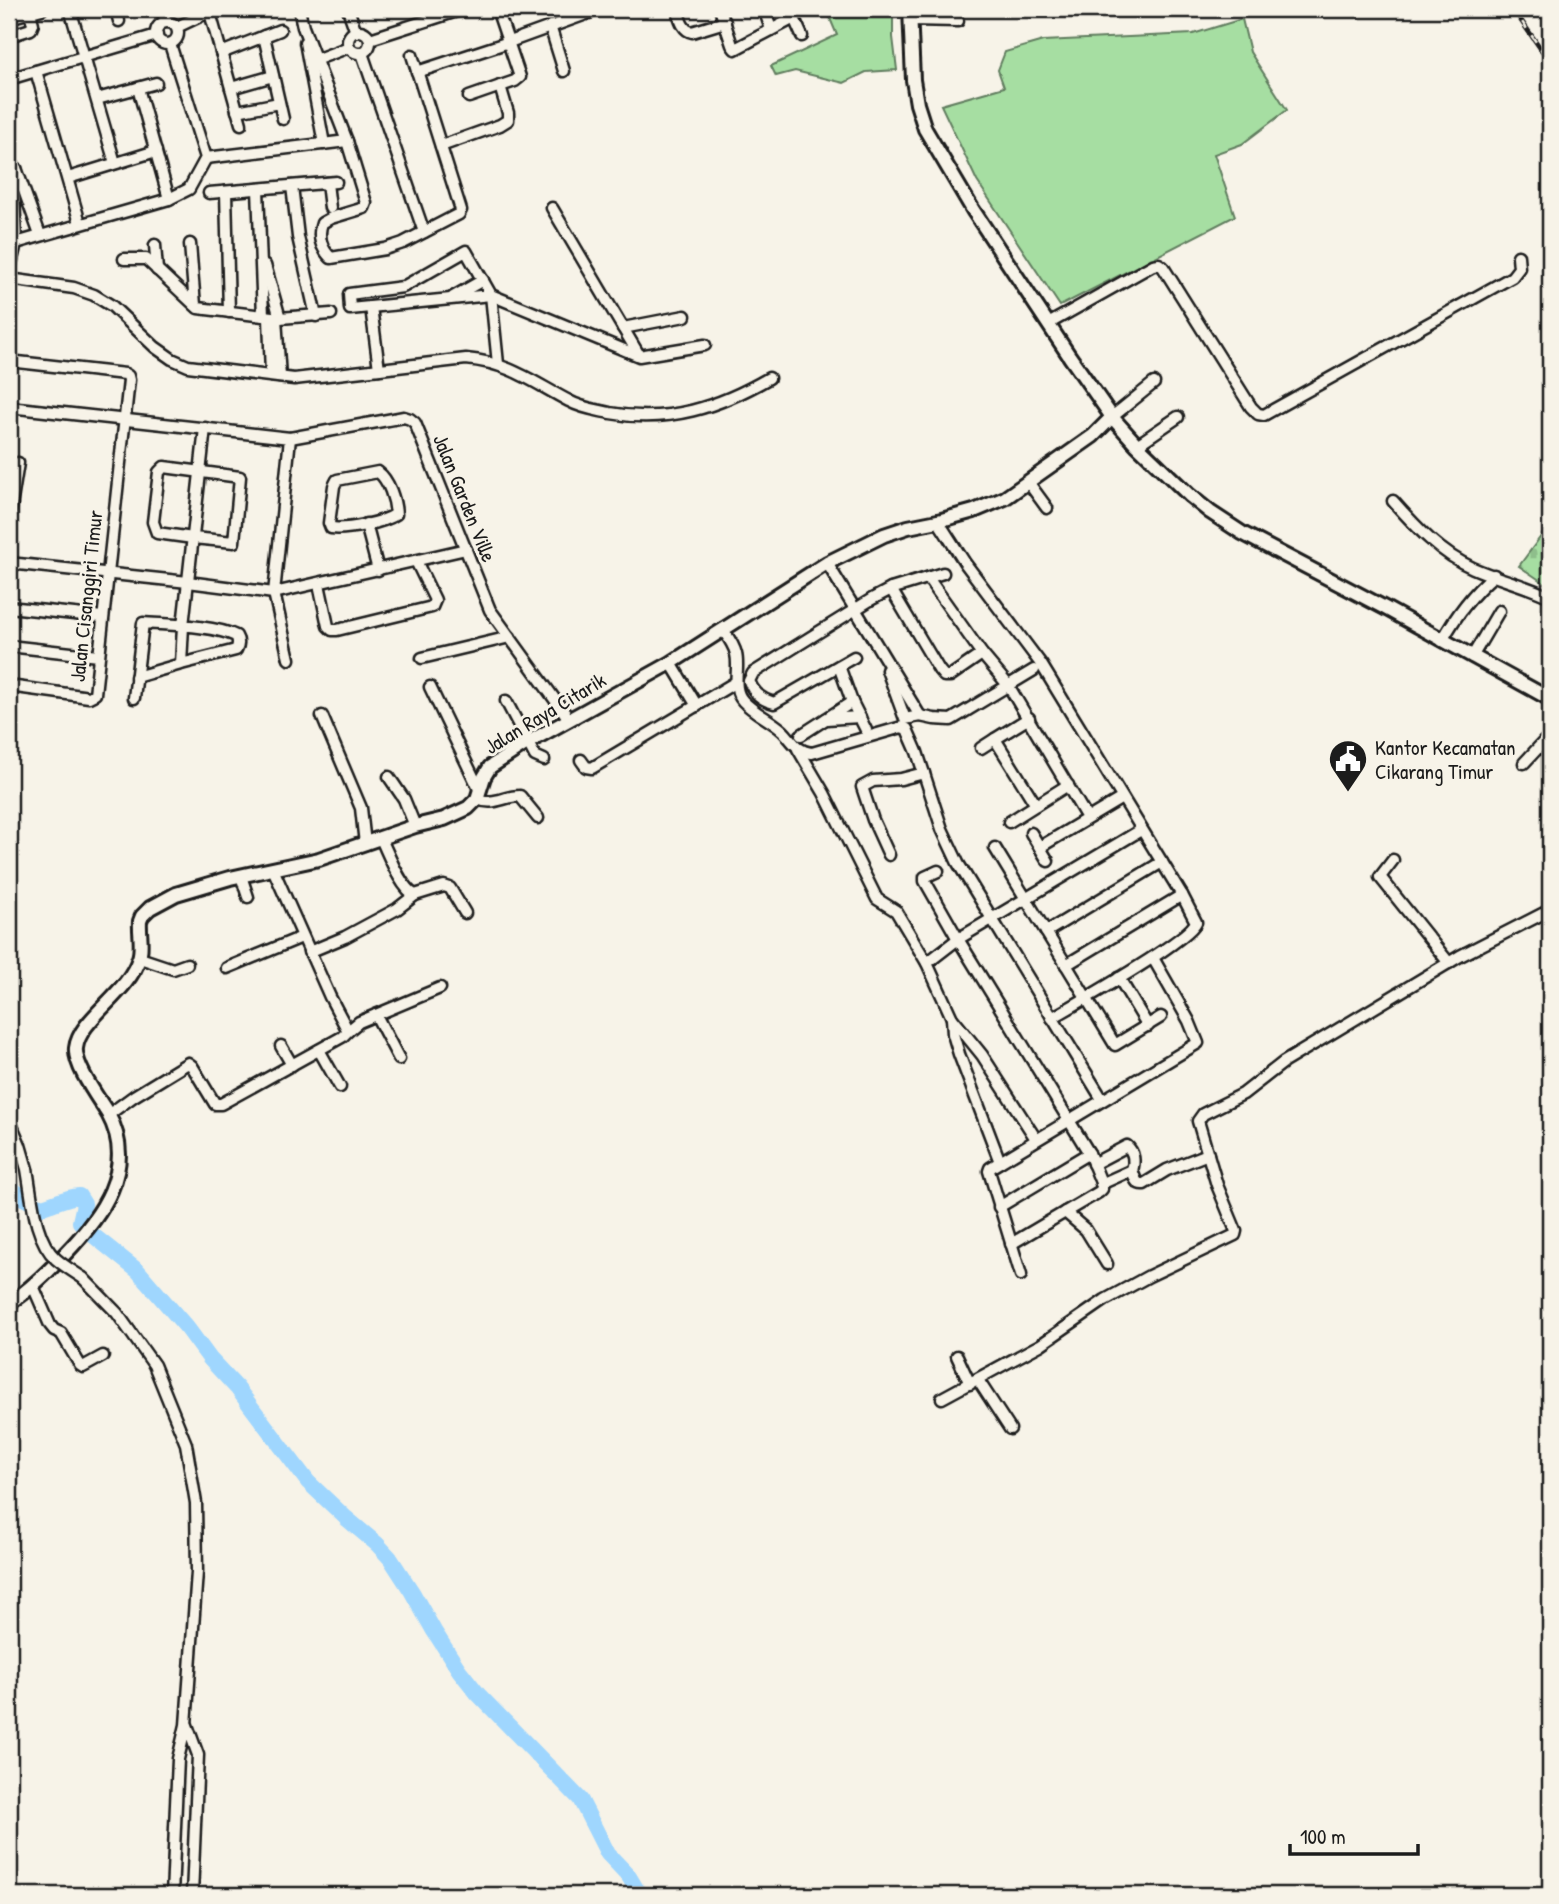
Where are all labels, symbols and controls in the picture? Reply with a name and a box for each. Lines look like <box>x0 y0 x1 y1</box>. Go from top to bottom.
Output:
street label: Jalan Garden Ville <box>426 430 504 566</box>
street label: Jalan Cisanggiri Timur <box>63 509 109 683</box>
street label: Jalan Raya Citarik <box>479 665 611 761</box>
place label: Kantor Kecamatan Cikarang Timur <box>1375 733 1516 786</box>
public building icon: Kantor Kecamatan Cikarang Timur <box>1327 738 1369 793</box>
scale bar <box>1290 1813 1417 1857</box>
text: 100 m <box>1300 1822 1346 1851</box>

